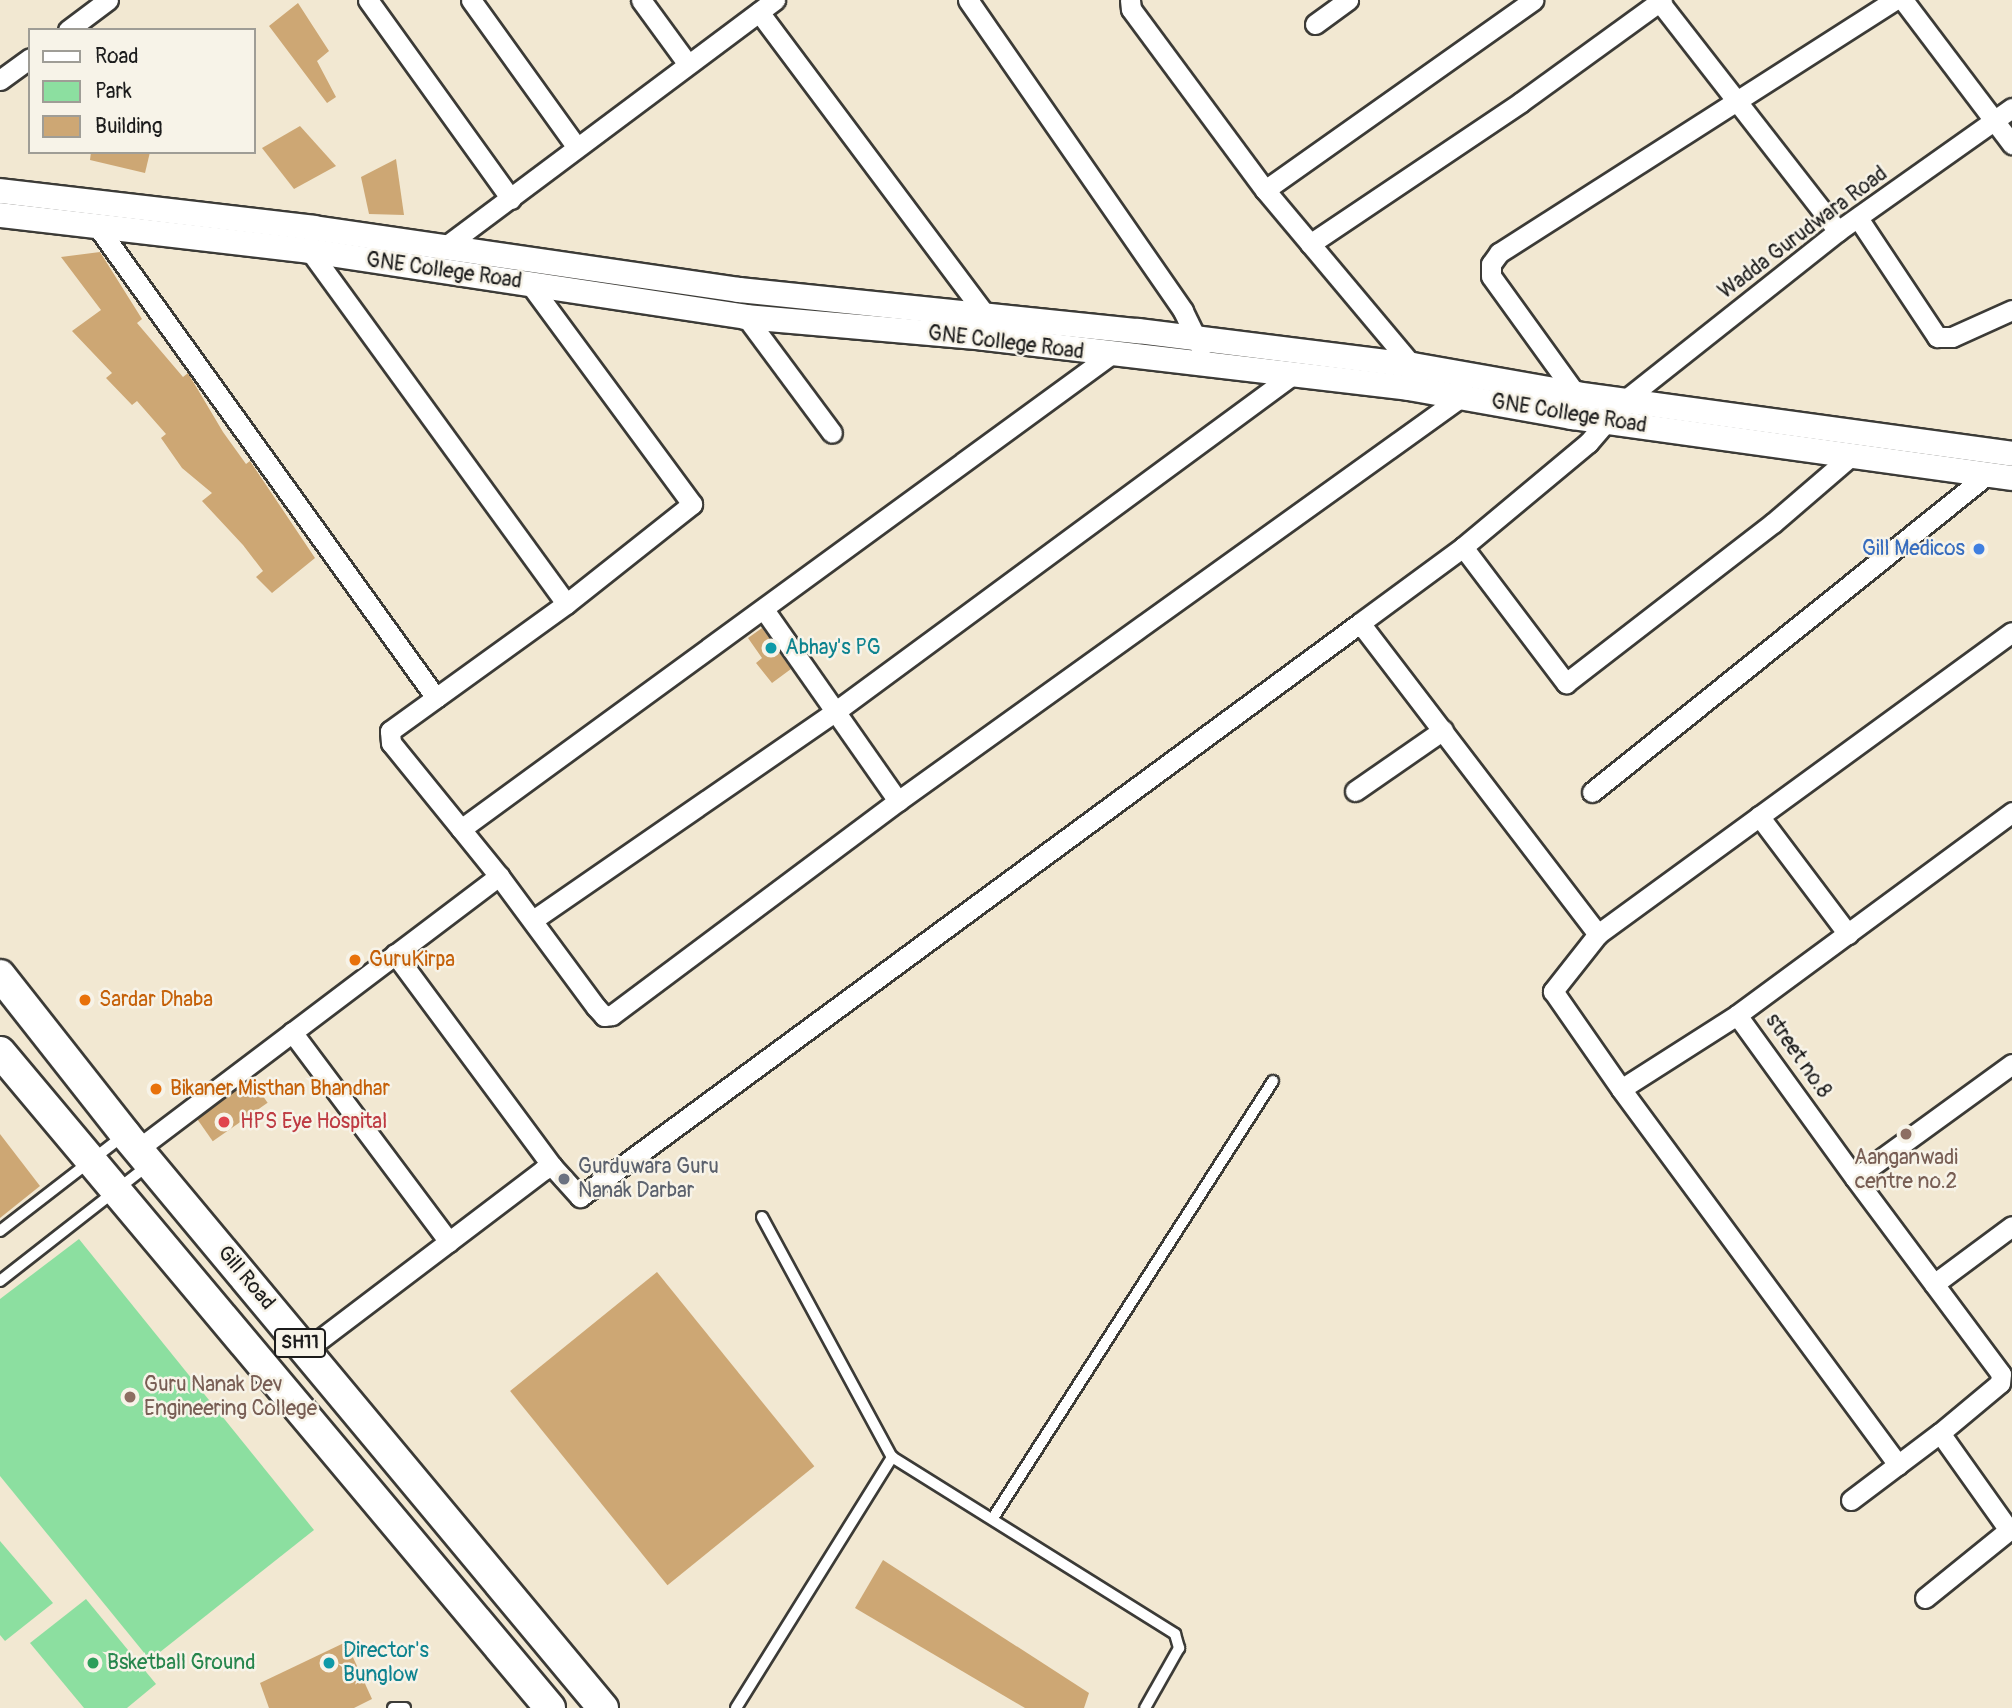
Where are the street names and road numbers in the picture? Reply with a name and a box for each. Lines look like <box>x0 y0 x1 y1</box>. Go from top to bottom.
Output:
street label: Wadda Gurudwara Road <box>1714 161 1892 305</box>
street label: GNE College Road <box>364 248 524 294</box>
street label: GNE College Road <box>926 321 1086 365</box>
street label: GNE College Road <box>1489 389 1649 439</box>
street label: street no.8 <box>1760 1009 1836 1103</box>
street label: Gill Road <box>212 1241 280 1315</box>
road number: SH11 <box>274 1328 326 1358</box>

